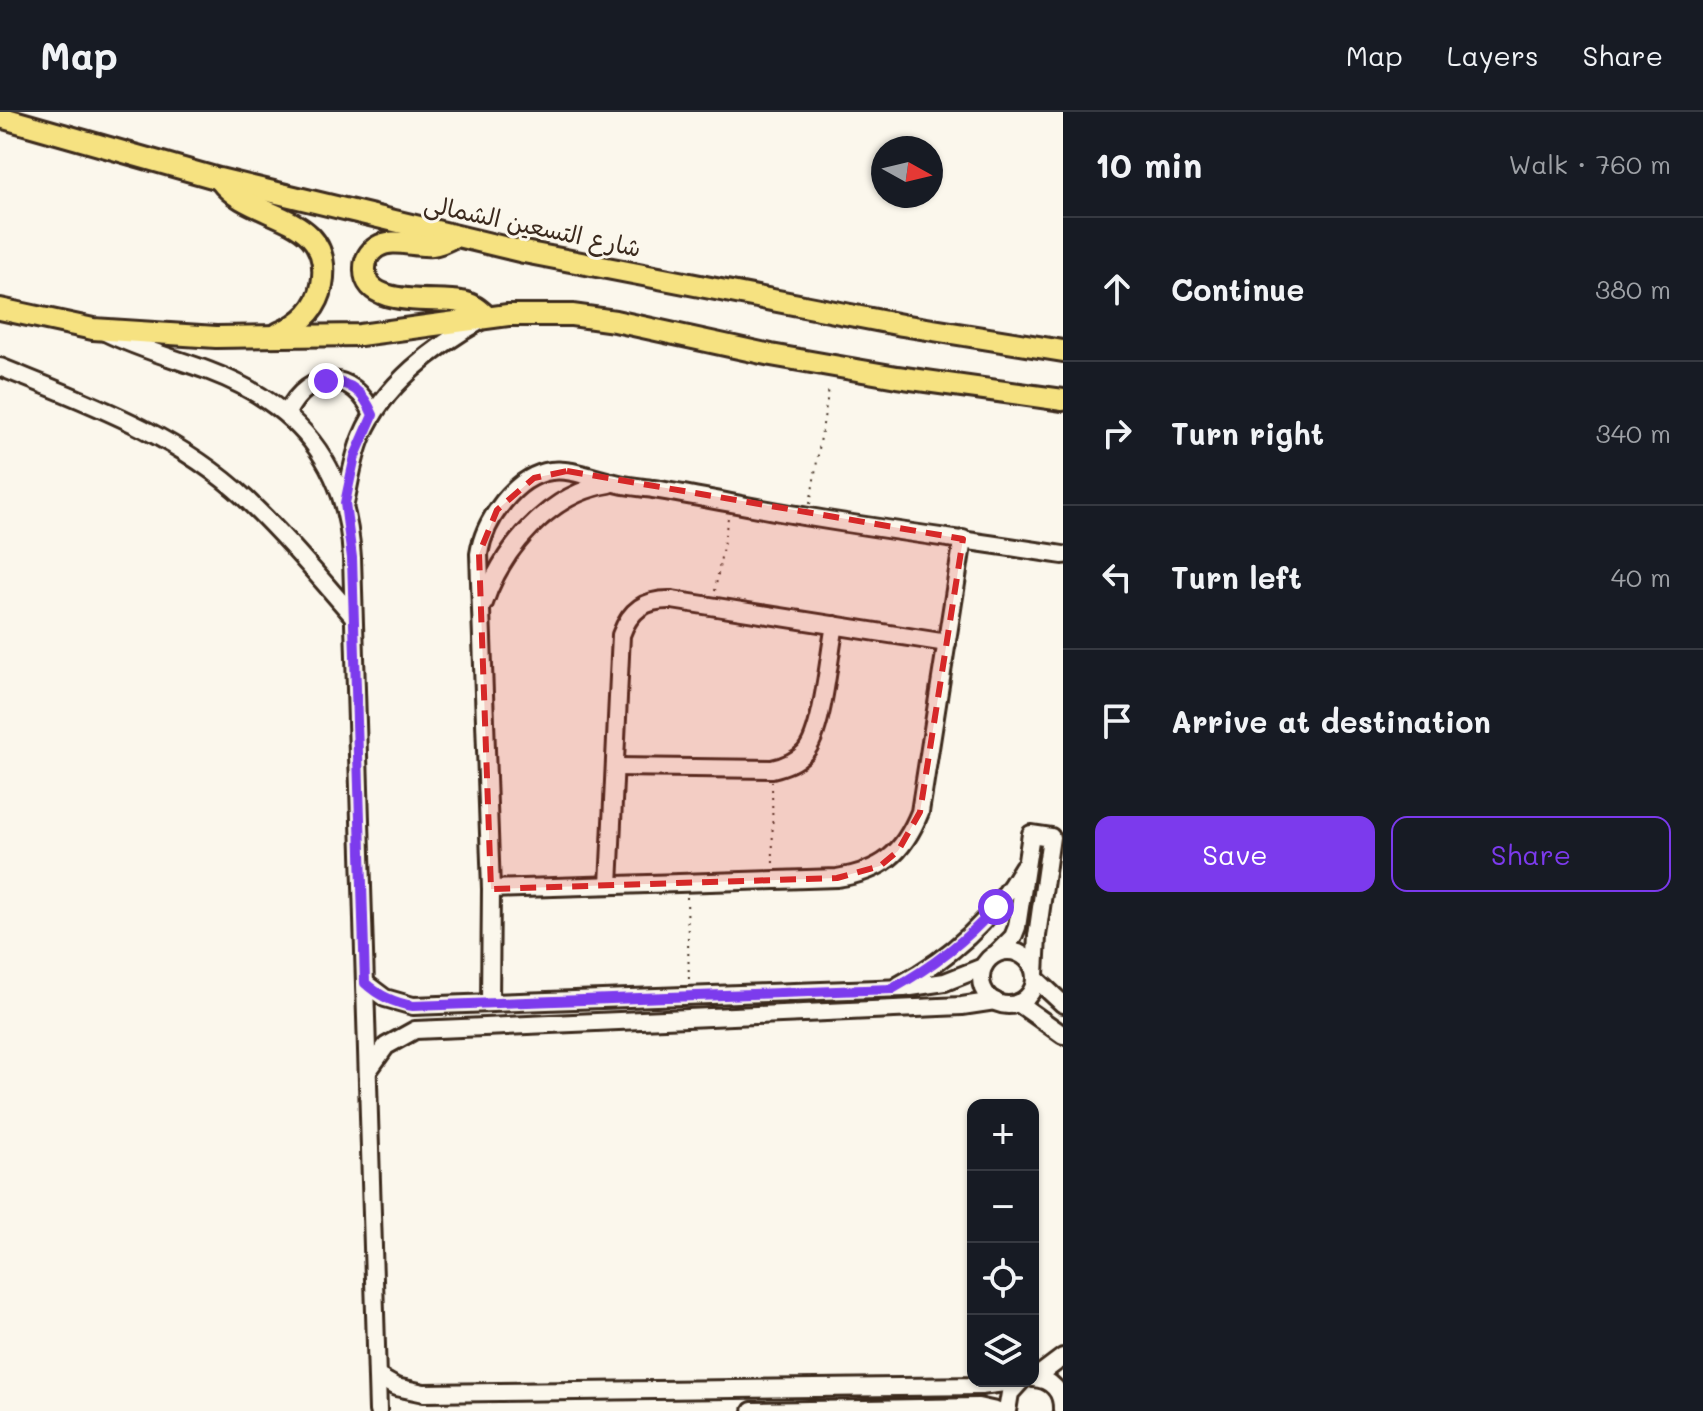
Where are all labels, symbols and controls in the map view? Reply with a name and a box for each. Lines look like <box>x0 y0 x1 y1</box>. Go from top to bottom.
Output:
text: Map <box>40 30 118 80</box>
text: Map <box>1346 37 1403 73</box>
text: Layers <box>1447 37 1539 73</box>
text: Share <box>1583 37 1663 73</box>
north arrow <box>871 136 943 208</box>
text: 10 min <box>1095 142 1202 187</box>
text: Walk · 760 m <box>1508 147 1671 181</box>
street label: شارع التسعين الشمالى <box>421 187 644 266</box>
icon: ahead <box>1095 267 1139 311</box>
text: Continue <box>1171 269 1304 309</box>
text: 380 m <box>1595 272 1671 306</box>
route end <box>308 363 344 399</box>
icon: right <box>1095 411 1139 455</box>
text: Turn right <box>1171 413 1324 453</box>
text: 340 m <box>1595 416 1671 450</box>
icon: left <box>1095 555 1139 599</box>
text: Turn left <box>1171 557 1302 597</box>
text: 40 m <box>1611 560 1671 594</box>
icon: arrive <box>1095 699 1139 743</box>
text: Arrive at destination <box>1171 701 1491 741</box>
button: Save <box>1095 816 1375 892</box>
button: Share <box>1391 816 1671 892</box>
route start <box>978 889 1014 925</box>
map controls <box>967 1099 1039 1387</box>
button: + <box>967 1099 1039 1171</box>
button: − <box>967 1171 1039 1243</box>
button: locate <box>967 1243 1039 1315</box>
button: layers <box>967 1315 1039 1387</box>

